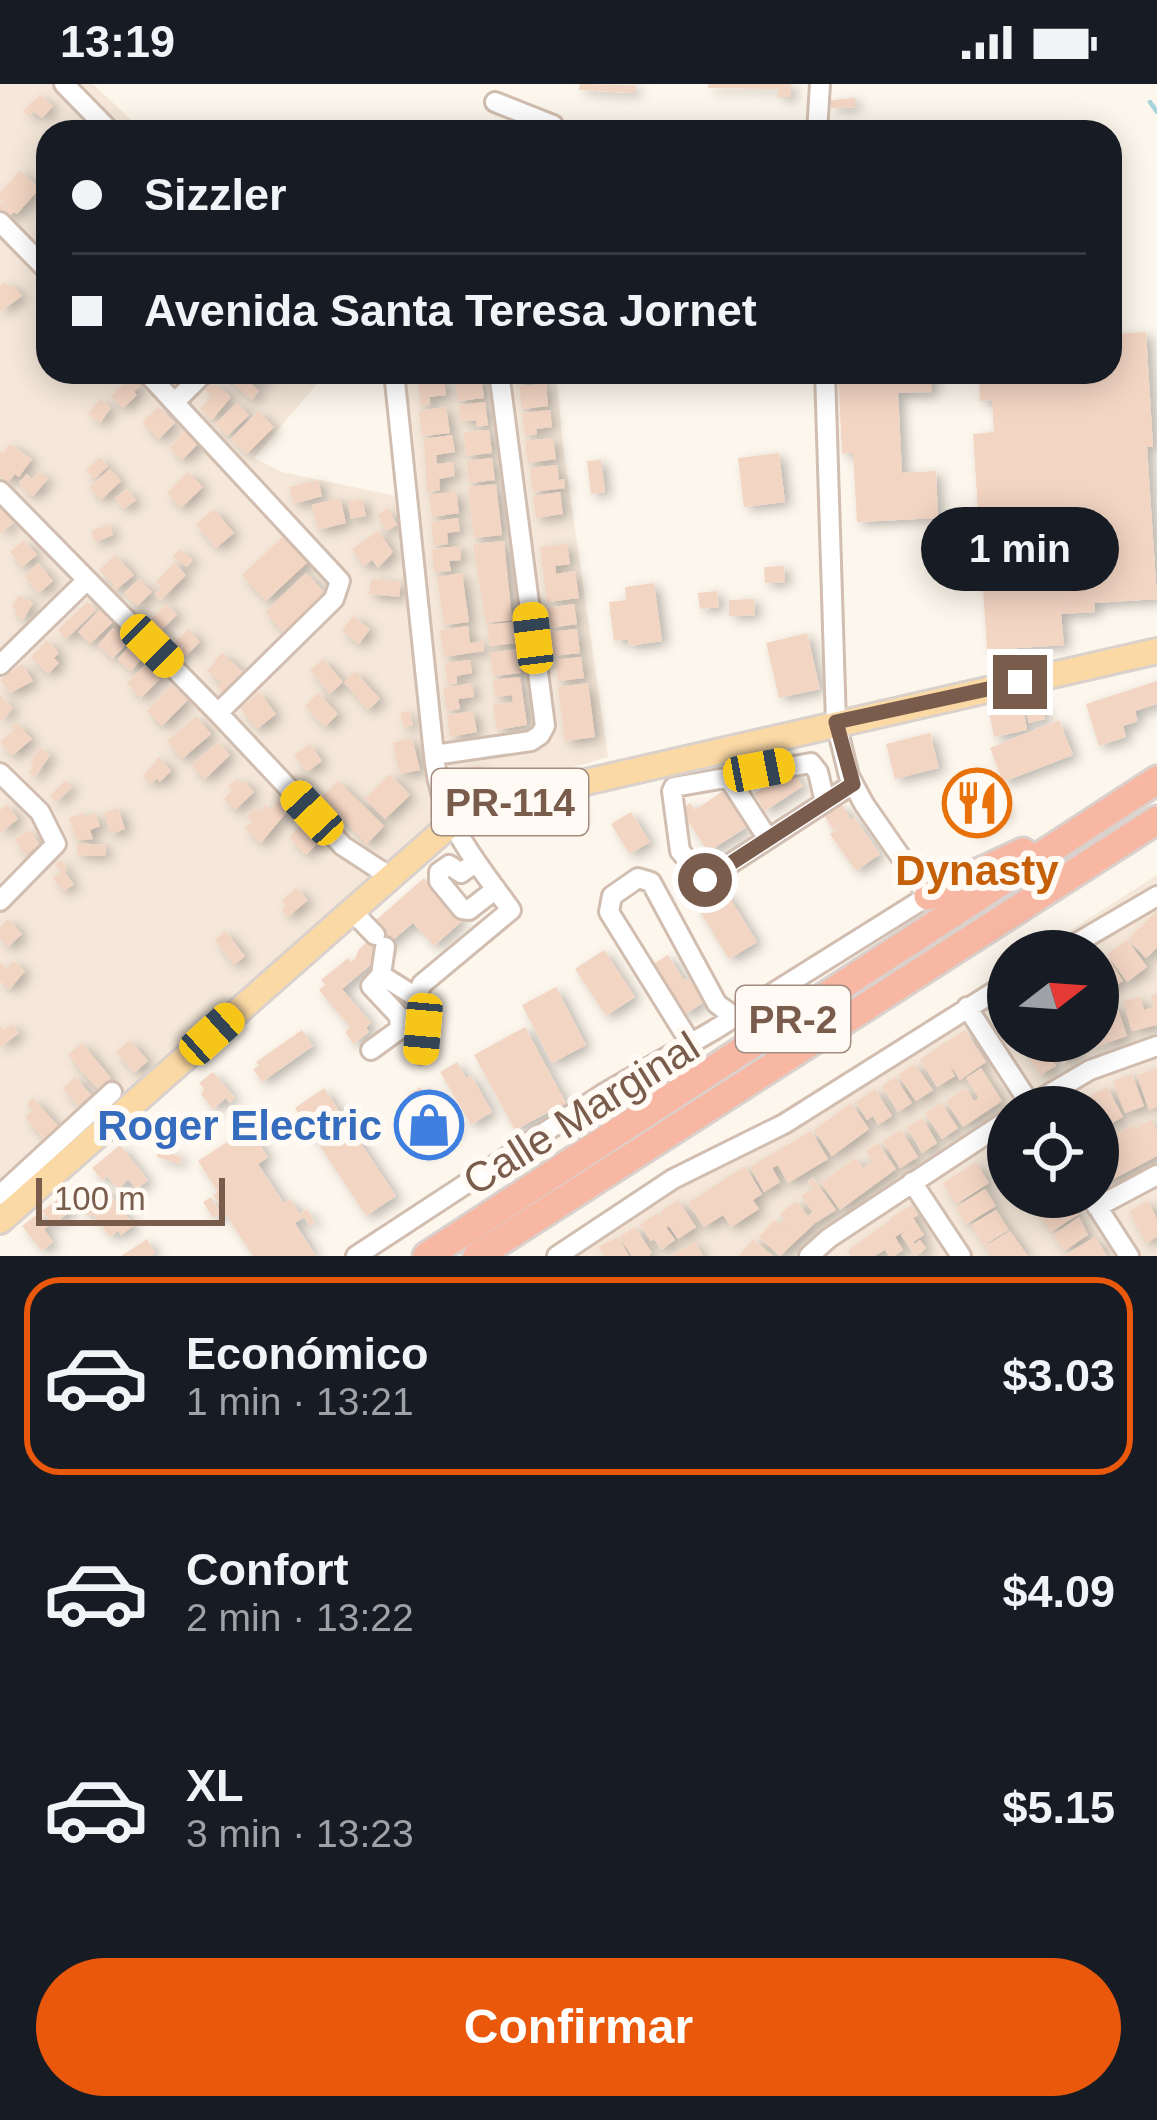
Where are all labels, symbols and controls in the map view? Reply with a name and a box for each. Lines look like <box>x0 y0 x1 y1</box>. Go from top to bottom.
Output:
text: 13:19 <box>60 16 175 67</box>
text: Sizzler <box>144 169 287 220</box>
text: Avenida Santa Teresa Jornet <box>144 285 757 336</box>
callout: 1 min <box>921 508 1119 592</box>
text: 1 min <box>969 527 1071 570</box>
car <box>511 600 555 676</box>
car <box>114 608 190 684</box>
route end <box>993 655 1047 709</box>
car <box>720 745 798 795</box>
restaurant icon: Dynasty <box>942 768 1012 838</box>
road number: PR-114 <box>432 769 588 835</box>
car <box>274 774 350 852</box>
place label: Dynasty <box>895 847 1059 894</box>
route start <box>678 853 732 907</box>
north arrow <box>987 930 1119 1062</box>
map controls <box>987 930 1119 1218</box>
road number: PR-2 <box>736 986 850 1052</box>
car <box>402 992 444 1066</box>
car <box>173 997 251 1071</box>
street label: Calle Marginal <box>455 1022 708 1204</box>
button: locate <box>987 1086 1119 1218</box>
shop icon: Roger Electric <box>394 1090 464 1160</box>
place label: Roger Electric <box>97 1102 382 1149</box>
scale bar <box>36 1172 225 1225</box>
text: 100 m <box>54 1180 146 1217</box>
icon: car <box>42 1322 150 1430</box>
text: Económico <box>186 1328 429 1379</box>
text: $3.03 <box>1002 1350 1115 1401</box>
text: 1 min · 13:21 <box>186 1380 414 1423</box>
icon: car <box>42 1538 150 1646</box>
text: Confort <box>186 1544 348 1595</box>
text: $4.09 <box>1002 1566 1115 1617</box>
text: 2 min · 13:22 <box>186 1596 414 1639</box>
icon: car <box>42 1754 150 1862</box>
text: XL <box>186 1760 244 1811</box>
text: $5.15 <box>1002 1782 1115 1833</box>
text: 3 min · 13:23 <box>186 1812 414 1855</box>
button: Confirmar <box>36 1958 1121 2096</box>

